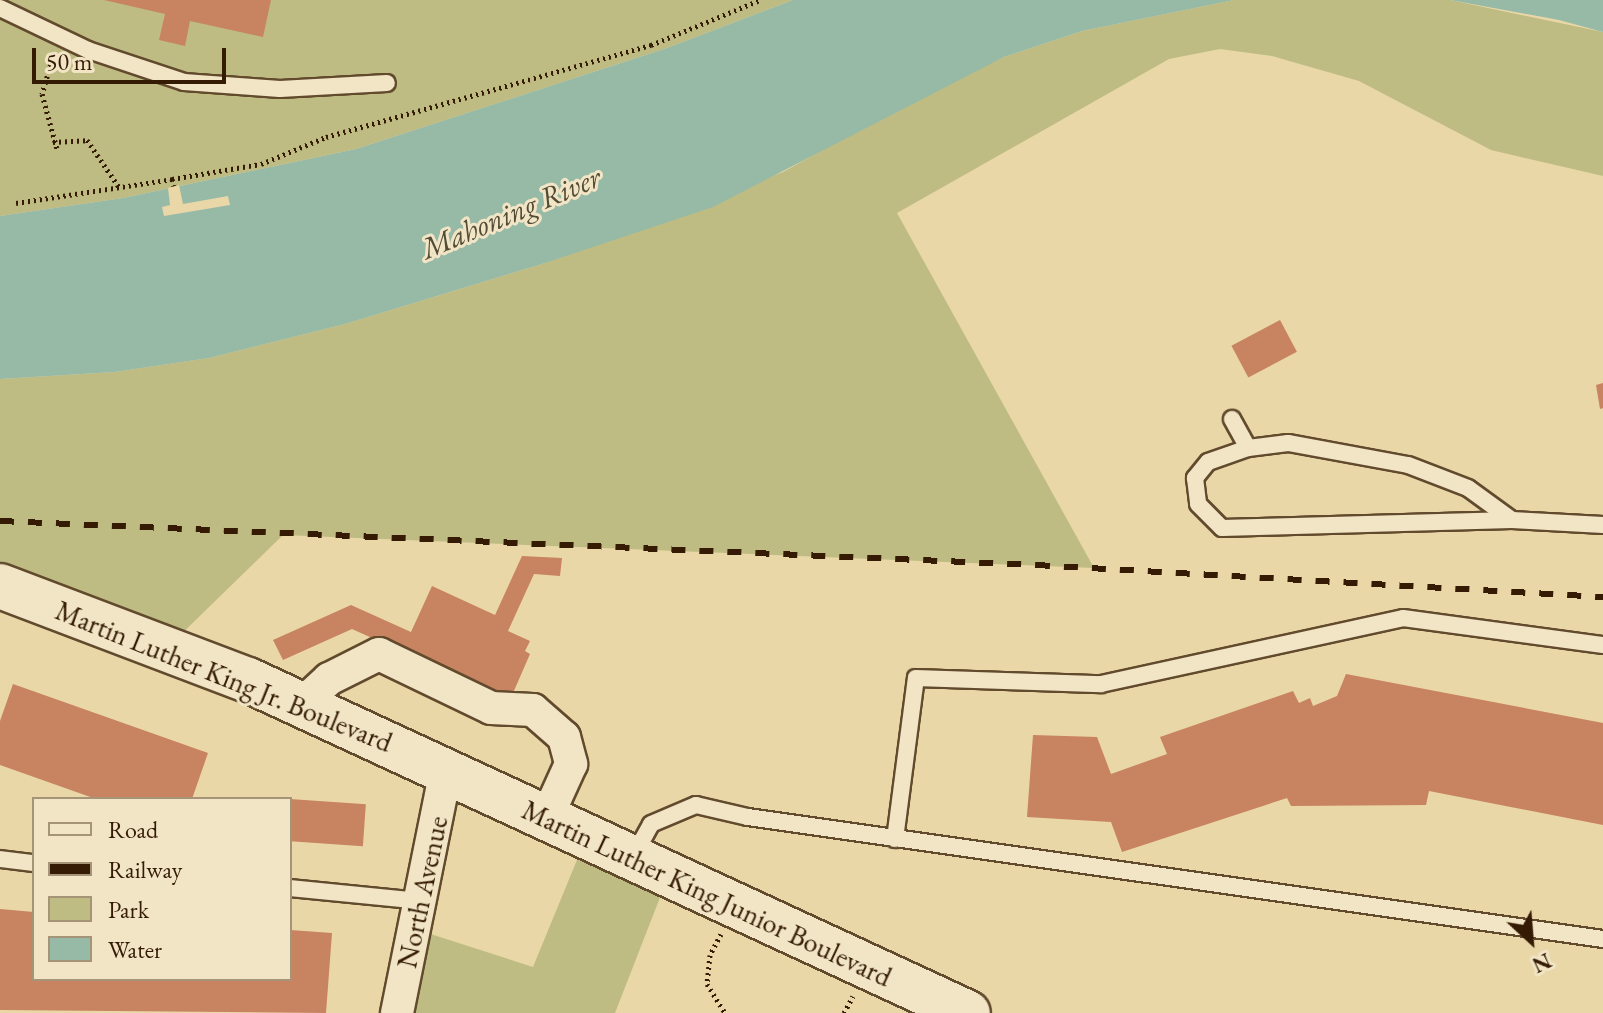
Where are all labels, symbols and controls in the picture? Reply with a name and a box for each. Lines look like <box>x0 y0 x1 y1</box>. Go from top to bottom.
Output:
scale bar <box>36 32 230 82</box>
text: 50 m <box>46 46 93 77</box>
water label: Mahoning River <box>416 159 606 267</box>
street label: Martin Luther King Jr. Boulevard <box>51 593 397 759</box>
street label: Martin Luther King Junior Boulevard <box>517 792 897 994</box>
legend <box>32 797 292 981</box>
street label: North Avenue <box>389 813 455 971</box>
text: Road <box>108 814 158 845</box>
text: Railway <box>108 854 182 885</box>
text: Park <box>108 894 149 925</box>
north arrow <box>1491 901 1571 981</box>
text: Water <box>108 934 162 965</box>
text: N <box>1527 946 1556 980</box>

